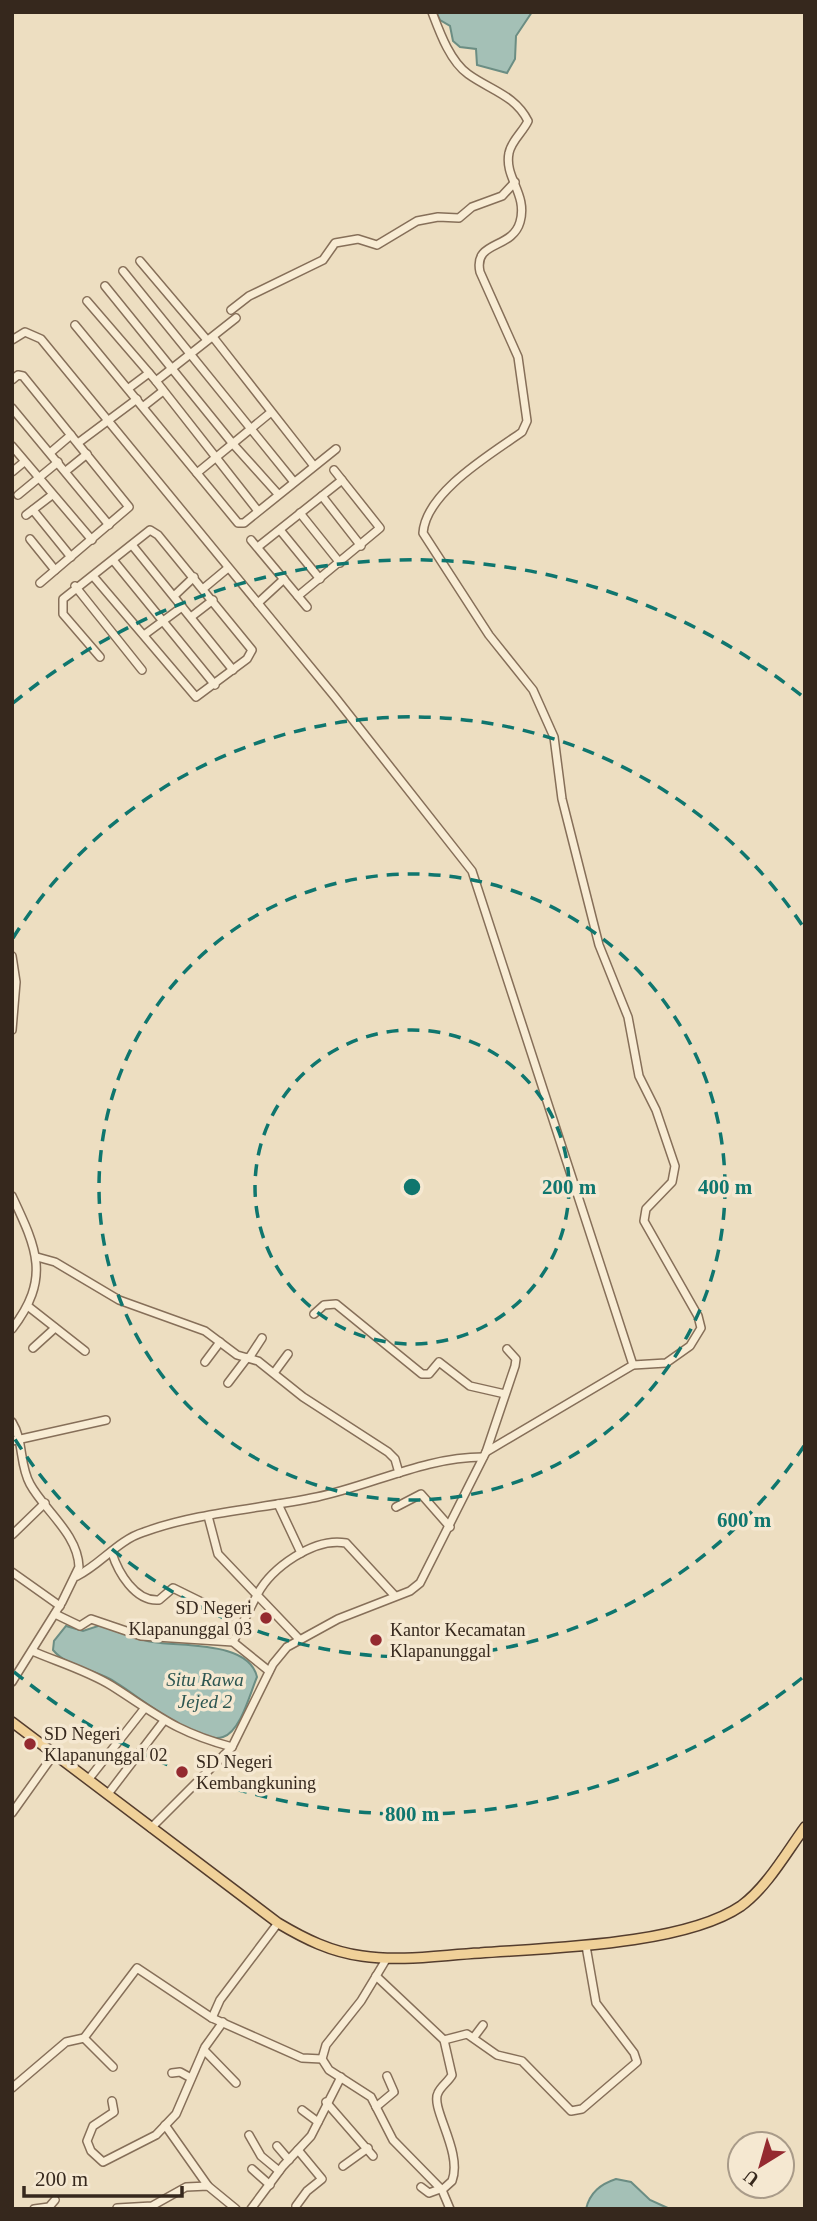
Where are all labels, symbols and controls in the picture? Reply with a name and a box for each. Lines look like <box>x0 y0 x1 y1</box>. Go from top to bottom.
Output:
centre of rings <box>400 1175 424 1199</box>
text: 200 m <box>542 1175 597 1199</box>
text: 400 m <box>698 1175 753 1199</box>
text: 600 m <box>717 1508 772 1532</box>
place label: SD Negeri Klapanunggal 03 <box>129 1598 252 1639</box>
marker: SD Negeri Klapanunggal 03 <box>258 1610 274 1626</box>
place label: Kantor Kecamatan Klapanunggal <box>390 1620 525 1661</box>
marker: Kantor Kecamatan Klapanunggal <box>368 1632 384 1648</box>
water label: Situ Rawa Jejed 2 <box>166 1669 244 1712</box>
place label: SD Negeri Klapanunggal 02 <box>44 1724 167 1765</box>
marker: SD Negeri Klapanunggal 02 <box>22 1736 38 1752</box>
place label: SD Negeri Kembangkuning <box>196 1752 316 1793</box>
marker: SD Negeri Kembangkuning <box>174 1764 190 1780</box>
text: 800 m <box>385 1802 440 1826</box>
north arrow <box>726 2130 796 2200</box>
scale bar <box>24 2154 182 2198</box>
text: U <box>739 2165 763 2191</box>
text: 200 m <box>35 2167 88 2191</box>

